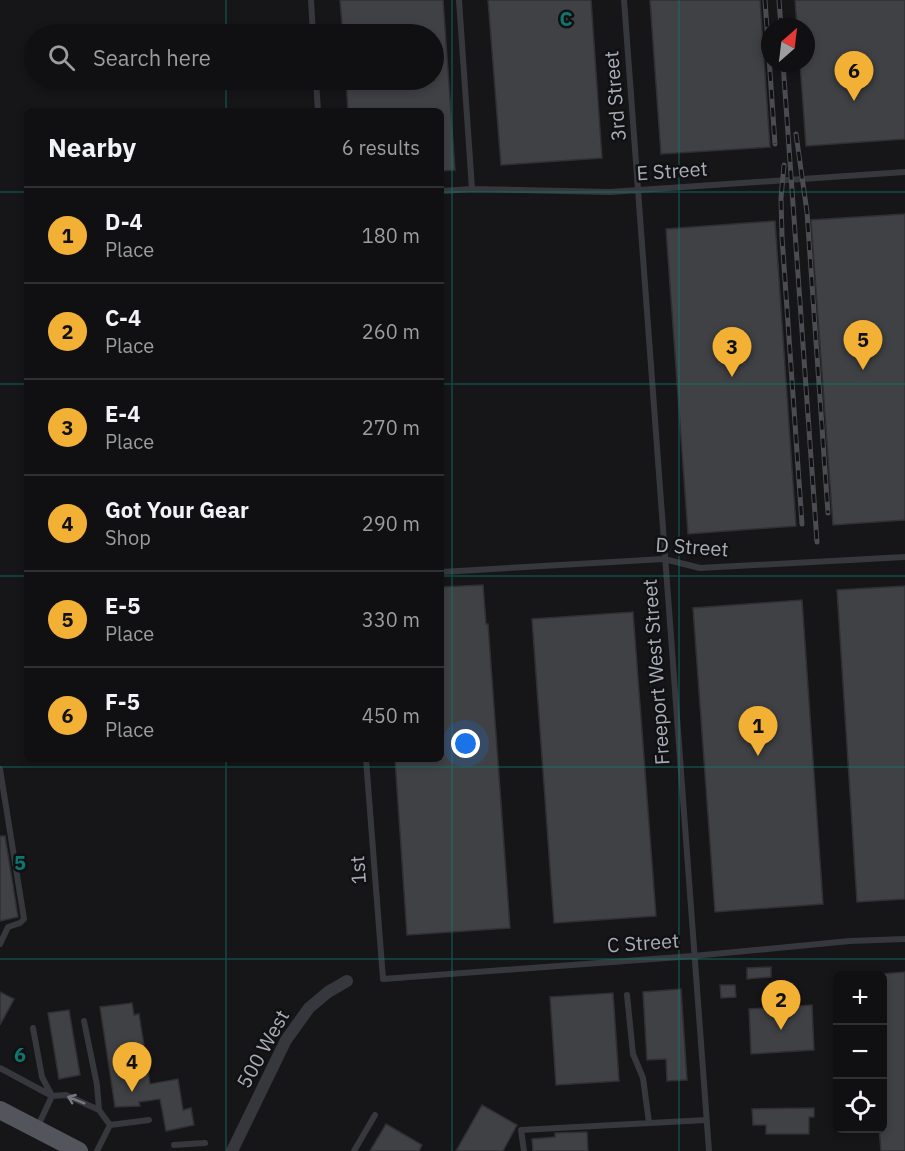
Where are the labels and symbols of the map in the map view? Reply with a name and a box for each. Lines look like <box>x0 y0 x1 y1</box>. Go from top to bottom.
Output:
text: C <box>559 5 573 32</box>
north arrow <box>761 18 815 72</box>
street label: 3rd Street <box>597 50 632 142</box>
pin: 6 <box>834 51 874 101</box>
street label: E Street <box>635 155 708 186</box>
pin: 5 <box>844 320 882 370</box>
pin: 3 <box>712 328 752 377</box>
street label: D Street <box>655 530 729 563</box>
street label: Freeport West Street <box>636 578 675 766</box>
pin: 1 <box>738 706 777 756</box>
your location <box>451 729 480 758</box>
text: 5 <box>14 849 26 876</box>
street label: 1st <box>343 855 372 885</box>
street label: C Street <box>606 927 680 958</box>
pin: 2 <box>762 980 800 1030</box>
street label: 500 West <box>230 1005 295 1093</box>
text: 6 <box>14 1041 26 1068</box>
pin: 4 <box>112 1042 152 1092</box>
one-way arrow <box>67 1094 86 1105</box>

